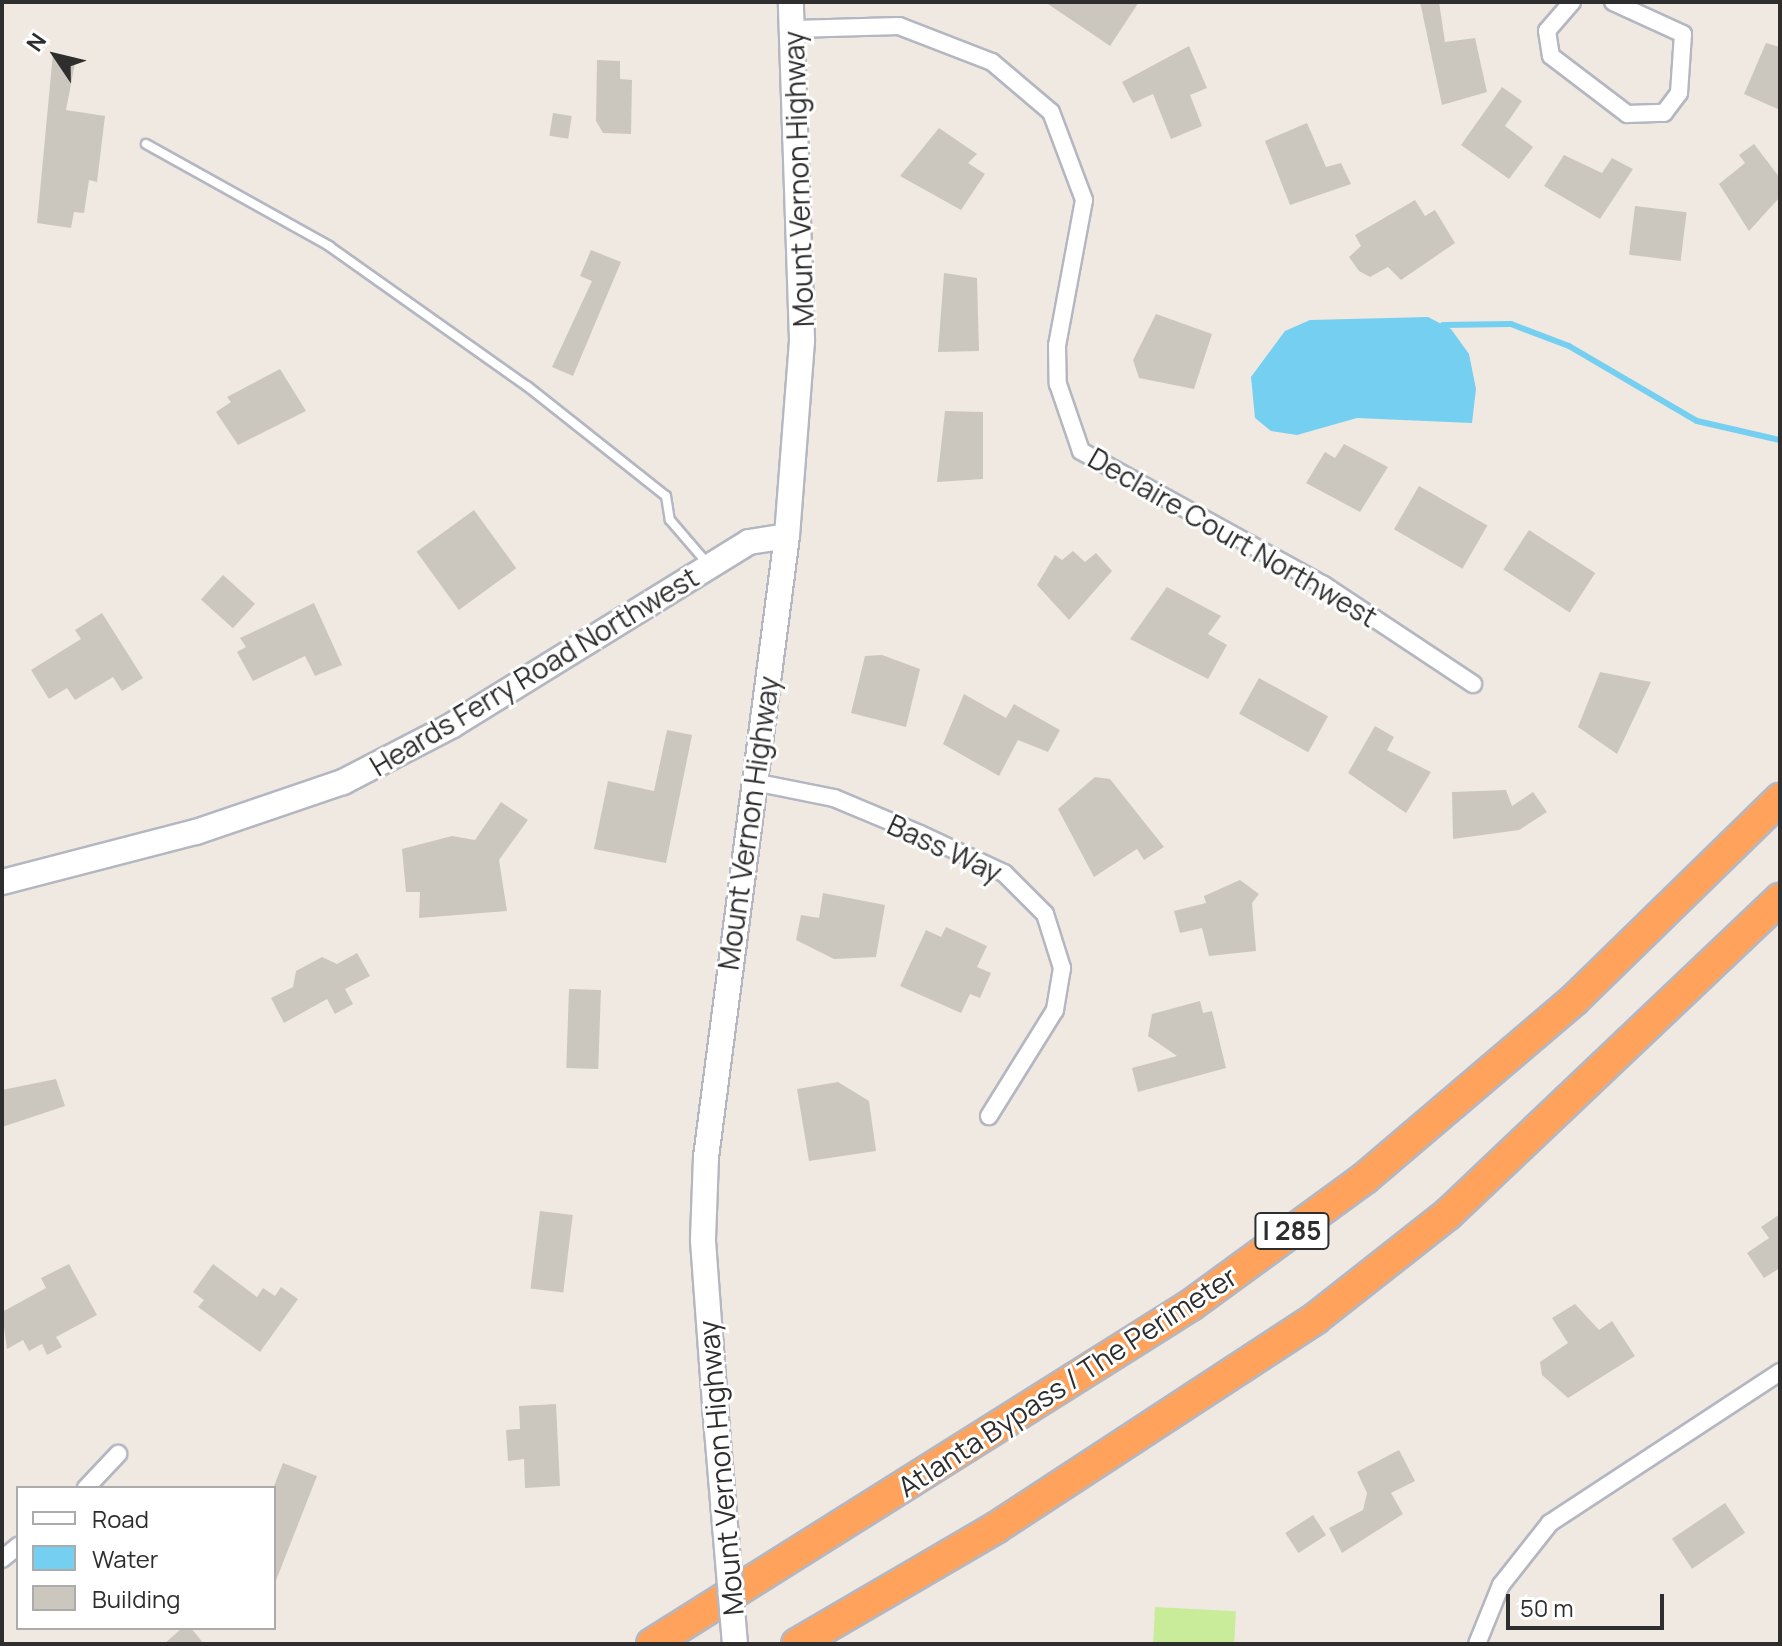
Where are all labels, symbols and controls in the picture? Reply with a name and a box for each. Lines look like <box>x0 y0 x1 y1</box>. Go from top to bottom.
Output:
north arrow <box>16 16 96 96</box>
text: N <box>20 27 53 57</box>
street label: Mount Vernon Highway <box>776 30 820 328</box>
street label: Declaire Court Northwest <box>1083 441 1383 633</box>
street label: Heards Ferry Road Northwest <box>364 560 704 782</box>
street label: Mount Vernon Highway <box>711 674 785 972</box>
street label: Bass Way <box>883 807 1007 889</box>
road number: I 285 <box>1254 1209 1330 1253</box>
street label: Atlanta Bypass / The Perimeter <box>891 1259 1243 1503</box>
street label: Mount Vernon Highway <box>690 1319 750 1617</box>
legend <box>16 1486 276 1630</box>
text: Road <box>92 1502 149 1535</box>
text: Water <box>92 1542 159 1575</box>
scale bar <box>1510 1578 1668 1628</box>
text: Building <box>92 1582 180 1615</box>
text: 50 m <box>1520 1591 1574 1624</box>

